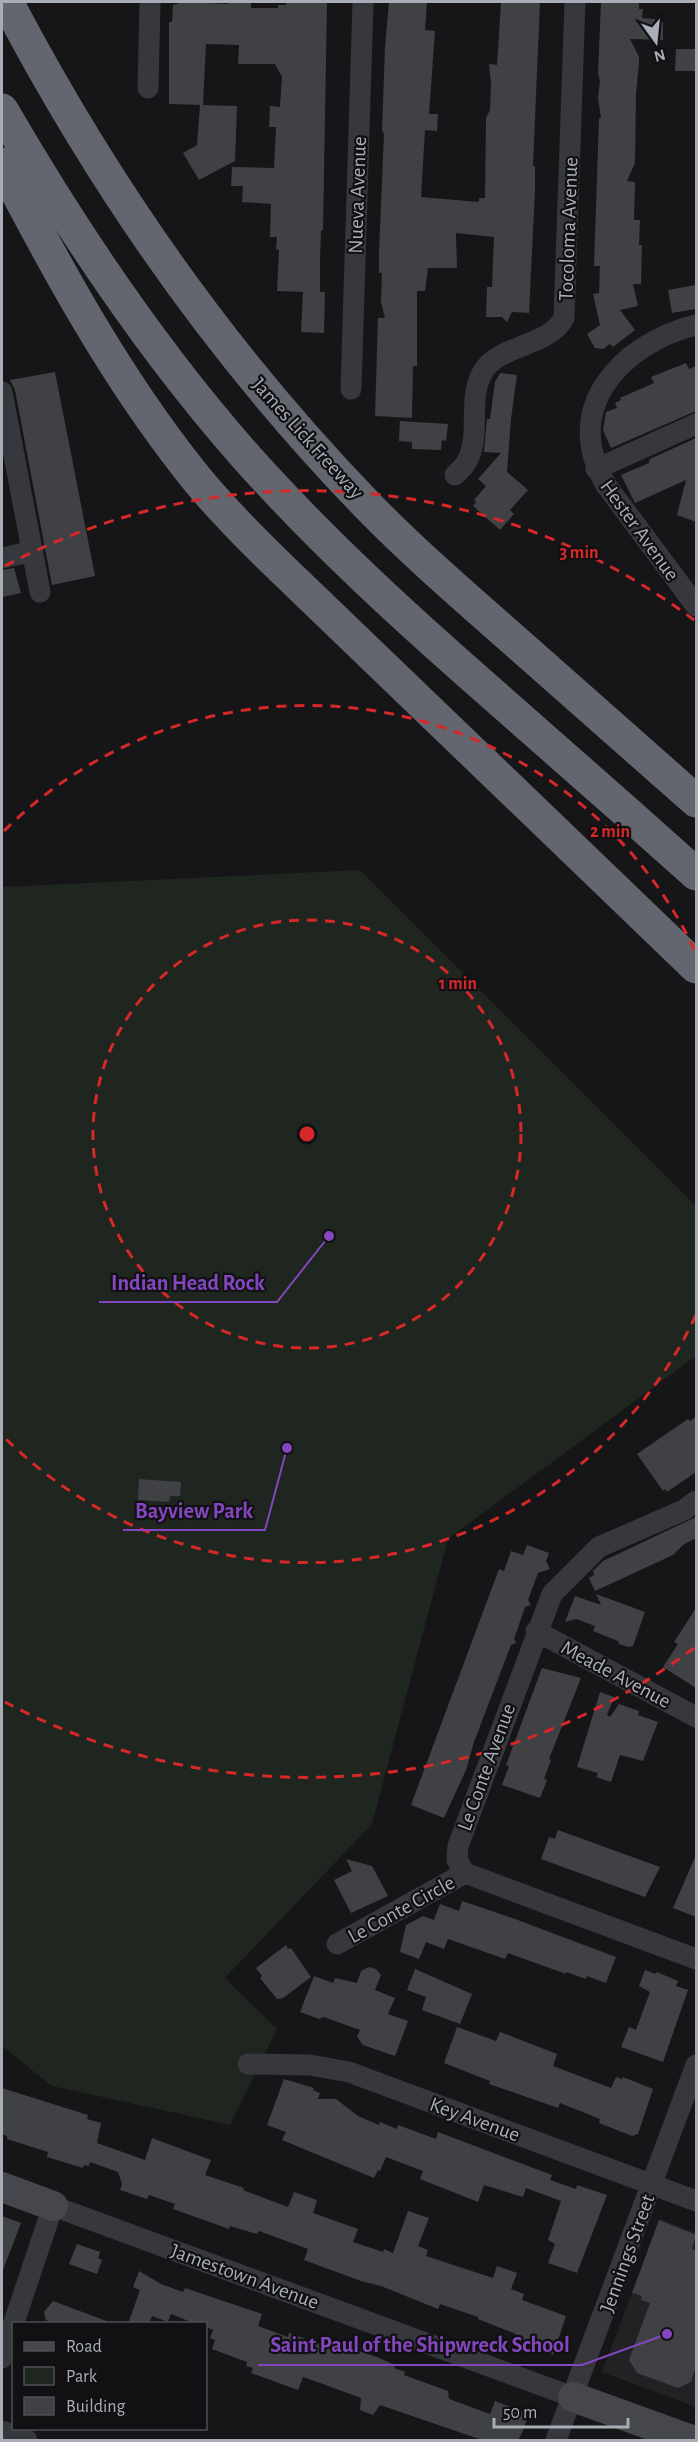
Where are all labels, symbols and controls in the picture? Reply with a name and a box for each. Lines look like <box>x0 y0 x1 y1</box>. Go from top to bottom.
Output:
north arrow <box>626 12 686 72</box>
text: N <box>652 46 667 65</box>
street label: Nueva Avenue <box>345 136 370 254</box>
street label: Tocoloma Avenue <box>555 157 582 301</box>
street label: James Lick Freeway <box>248 374 367 503</box>
street label: Hester Avenue <box>596 476 683 585</box>
text: 3 min <box>559 544 599 562</box>
text: 2 min <box>590 823 630 841</box>
text: 1 min <box>439 975 477 993</box>
centre of rings <box>297 1124 317 1144</box>
callout: Indian Head Rock <box>99 1262 277 1302</box>
text: Indian Head Rock <box>111 1272 265 1294</box>
callout: Bayview Park <box>123 1490 265 1530</box>
text: Bayview Park <box>135 1500 253 1523</box>
street label: Meade Avenue <box>558 1637 674 1712</box>
street label: Le Conte Avenue <box>454 1701 519 1834</box>
street label: Le Conte Circle <box>344 1872 458 1947</box>
street label: Key Avenue <box>427 2093 523 2145</box>
street label: Jennings Street <box>596 2191 659 2315</box>
street label: Jamestown Avenue <box>168 2240 322 2313</box>
legend <box>12 2322 207 2430</box>
callout: Saint Paul of the Shipwreck School <box>258 2325 582 2365</box>
text: Saint Paul of the Shipwreck School <box>270 2334 570 2356</box>
text: Road <box>66 2338 102 2356</box>
text: Park <box>66 2368 98 2386</box>
scale bar <box>494 2391 628 2429</box>
text: Building <box>66 2398 126 2416</box>
text: 50 m <box>503 2404 537 2422</box>

